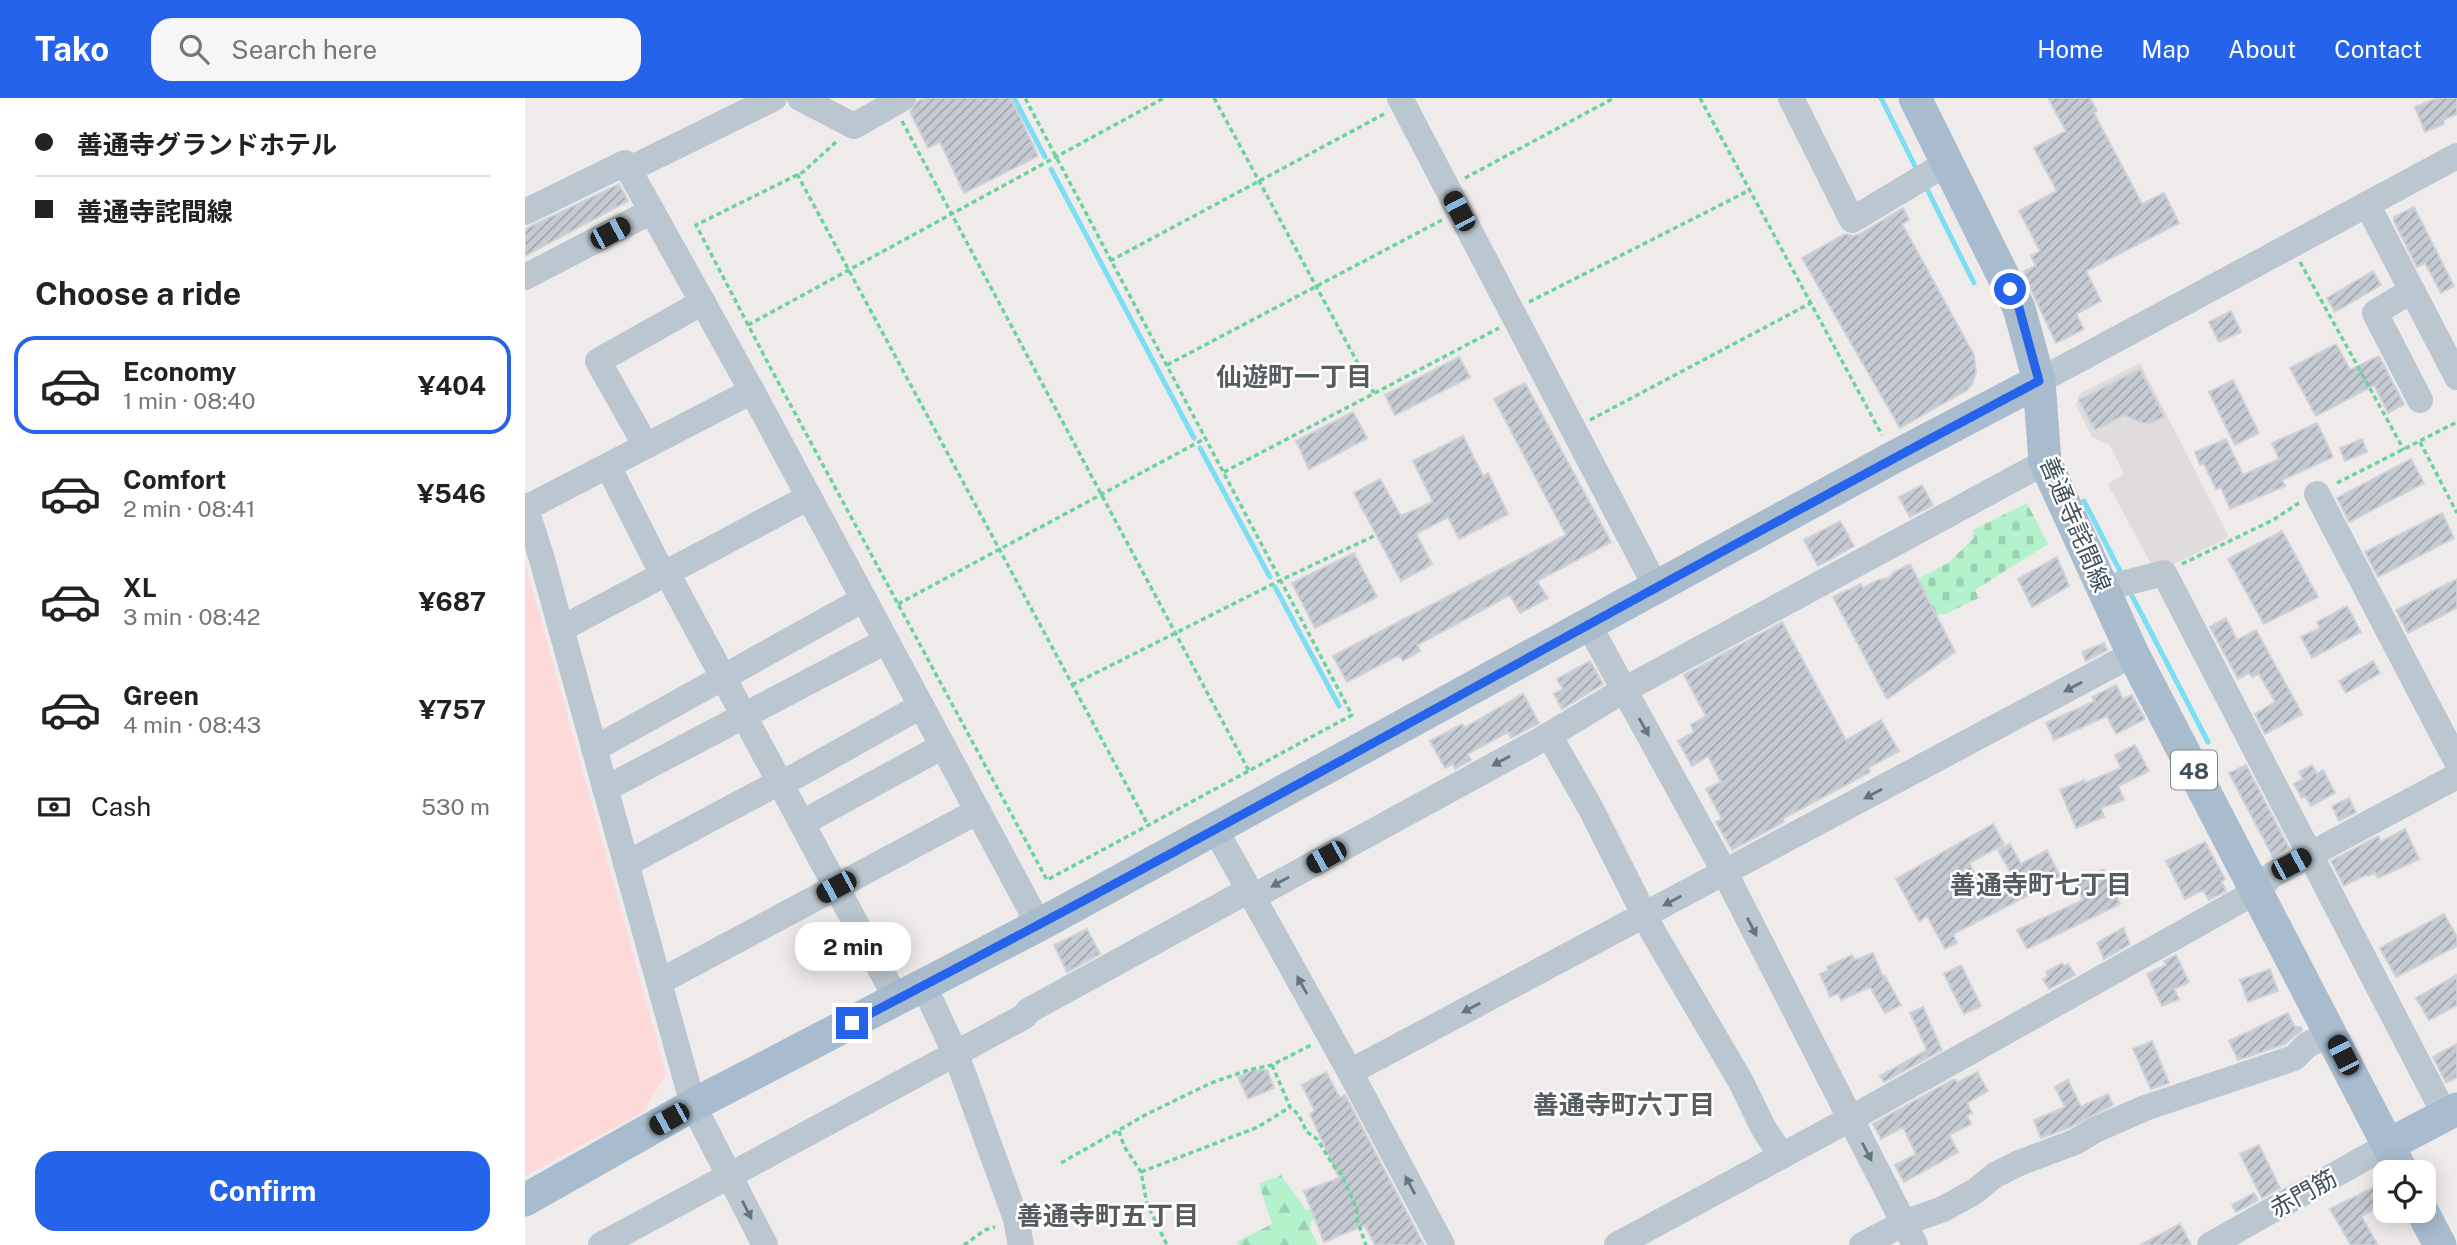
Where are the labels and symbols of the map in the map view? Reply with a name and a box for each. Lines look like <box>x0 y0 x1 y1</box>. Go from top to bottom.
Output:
car <box>1440 188 1479 234</box>
car <box>587 214 634 252</box>
route start <box>1994 273 2026 305</box>
district label: 仙遊町一丁目 <box>1216 361 1372 392</box>
street label: 善通寺詫間線 <box>2035 452 2117 596</box>
one-way arrow <box>2063 680 2083 692</box>
one-way arrow <box>1638 717 1650 737</box>
road number: 48 <box>2171 750 2217 790</box>
one-way arrow <box>1491 755 1511 767</box>
one-way arrow <box>1863 788 1883 800</box>
car <box>1303 838 1350 876</box>
car <box>2268 845 2315 883</box>
car <box>813 868 860 906</box>
district label: 善通寺町七丁目 <box>1950 869 2132 900</box>
one-way arrow <box>1270 876 1290 888</box>
one-way arrow <box>1662 895 1682 907</box>
one-way arrow <box>1747 917 1758 937</box>
callout: 2 min <box>794 922 910 970</box>
one-way arrow <box>1296 975 1308 995</box>
one-way arrow <box>1461 1002 1481 1014</box>
route end <box>836 1007 868 1039</box>
car <box>2325 1032 2362 1078</box>
district label: 善通寺町六丁目 <box>1533 1089 1715 1120</box>
car <box>646 1100 693 1138</box>
one-way arrow <box>1861 1142 1873 1162</box>
street label: 赤門筋 <box>2265 1163 2341 1223</box>
one-way arrow <box>1404 1175 1416 1195</box>
one-way arrow <box>741 1200 752 1220</box>
district label: 善通寺町五丁目 <box>1017 1200 1199 1231</box>

